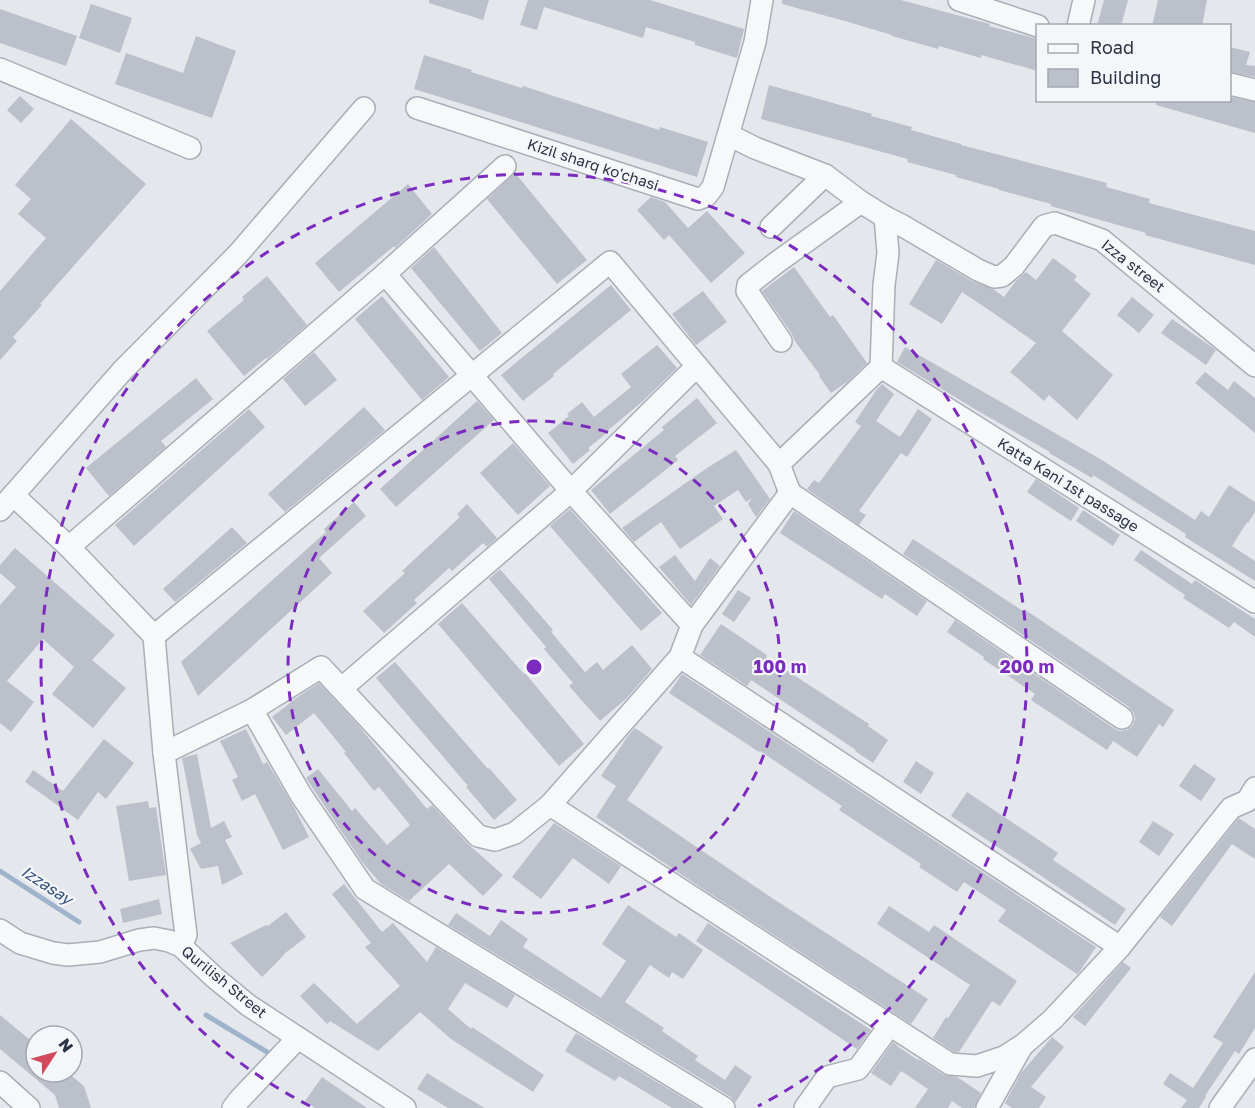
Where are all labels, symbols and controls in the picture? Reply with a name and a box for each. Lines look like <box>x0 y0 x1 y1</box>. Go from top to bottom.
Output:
legend <box>1036 24 1231 102</box>
text: Road <box>1090 36 1134 58</box>
text: Building <box>1090 66 1161 88</box>
street label: Kizil sharq ko'chasi <box>525 134 661 194</box>
street label: Izza street <box>1098 235 1169 296</box>
street label: Katta Kani 1st passage <box>995 433 1143 535</box>
text: 100 m <box>754 655 806 677</box>
text: 200 m <box>1000 655 1054 677</box>
centre of rings <box>524 657 544 677</box>
water label: Izzasay <box>18 861 78 910</box>
street label: Qurilish Street <box>178 941 271 1021</box>
north arrow <box>24 1024 84 1084</box>
text: N <box>54 1034 78 1056</box>

